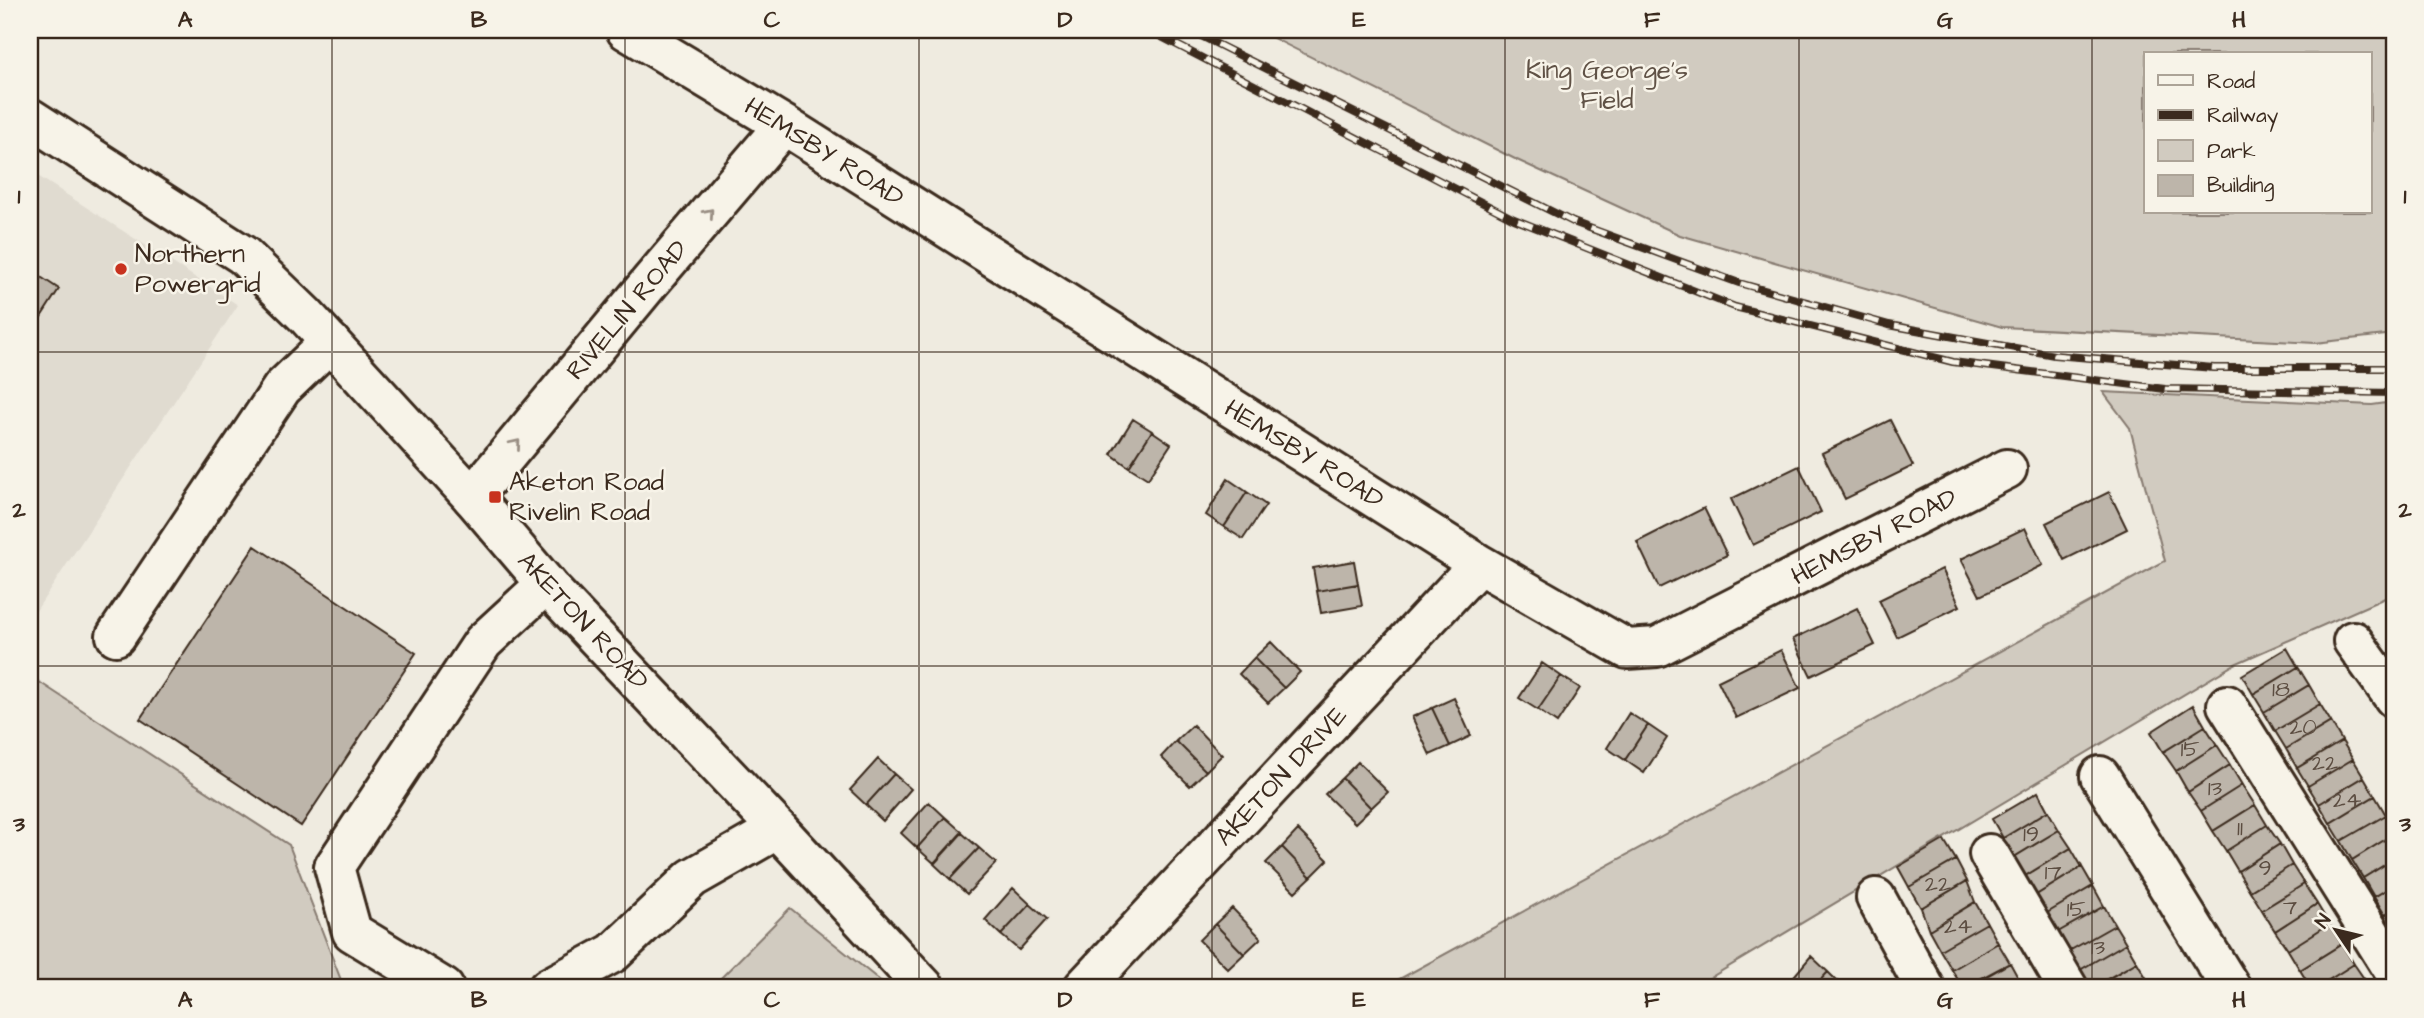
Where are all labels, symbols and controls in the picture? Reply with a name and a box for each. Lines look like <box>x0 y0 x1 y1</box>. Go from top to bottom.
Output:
text: A <box>178 4 193 36</box>
text: B <box>471 4 488 36</box>
text: C <box>764 4 781 36</box>
text: D <box>1058 4 1073 36</box>
text: E <box>1352 4 1366 36</box>
text: F <box>1644 4 1661 36</box>
text: G <box>1937 4 1953 36</box>
text: H <box>2232 4 2246 36</box>
park label: King George's Field <box>1526 52 1688 118</box>
legend <box>2144 52 2372 214</box>
text: Road <box>2207 67 2255 96</box>
street label: HEMSBY ROAD <box>737 89 911 215</box>
text: Railway <box>2207 101 2279 132</box>
text: Park <box>2207 137 2256 166</box>
text: Building <box>2207 171 2275 202</box>
text: 1 <box>18 180 21 212</box>
text: 1 <box>2404 180 2407 212</box>
one-way arrow <box>701 208 713 221</box>
street label: RIVELIN ROAD <box>558 232 696 388</box>
place label: Northern Powergrid <box>135 236 261 304</box>
marker: Northern Powergrid <box>113 261 129 277</box>
street label: HEMSBY ROAD <box>1217 391 1391 517</box>
one-way arrow <box>508 439 520 452</box>
place label: Aketon Road Rivelin Road <box>509 464 664 530</box>
street label: HEMSBY ROAD <box>1785 480 1963 594</box>
marker: Aketon Road Rivelin Road <box>487 489 503 505</box>
text: 2 <box>11 494 26 526</box>
text: 2 <box>2397 494 2412 526</box>
street label: AKETON ROAD <box>509 544 657 698</box>
house number: 18 <box>2272 673 2290 705</box>
street label: AKETON DRIVE <box>1207 698 1355 854</box>
house number: 20 <box>2289 711 2317 743</box>
house number: 15 <box>2180 733 2200 765</box>
house number: 22 <box>2312 747 2338 779</box>
house number: 13 <box>2208 772 2223 804</box>
house number: 24 <box>2333 784 2362 816</box>
text: 3 <box>12 808 25 840</box>
text: 3 <box>2398 808 2411 840</box>
house number: 11 <box>2237 812 2243 844</box>
house number: 19 <box>2023 818 2039 850</box>
house number: 9 <box>2258 852 2272 884</box>
house number: 17 <box>2044 856 2062 888</box>
house number: 22 <box>1925 868 1951 900</box>
house number: 7 <box>2283 891 2297 923</box>
house number: 15 <box>2066 893 2086 925</box>
north arrow <box>2302 895 2372 965</box>
text: N <box>2309 908 2338 934</box>
house number: 24 <box>1944 910 1973 942</box>
house number: 13 <box>2091 931 2106 963</box>
text: A <box>178 984 193 1016</box>
text: B <box>471 984 488 1016</box>
text: C <box>764 984 781 1016</box>
text: D <box>1058 984 1073 1016</box>
text: E <box>1352 984 1366 1016</box>
text: F <box>1644 984 1661 1016</box>
text: G <box>1937 984 1953 1016</box>
text: H <box>2232 984 2246 1016</box>

